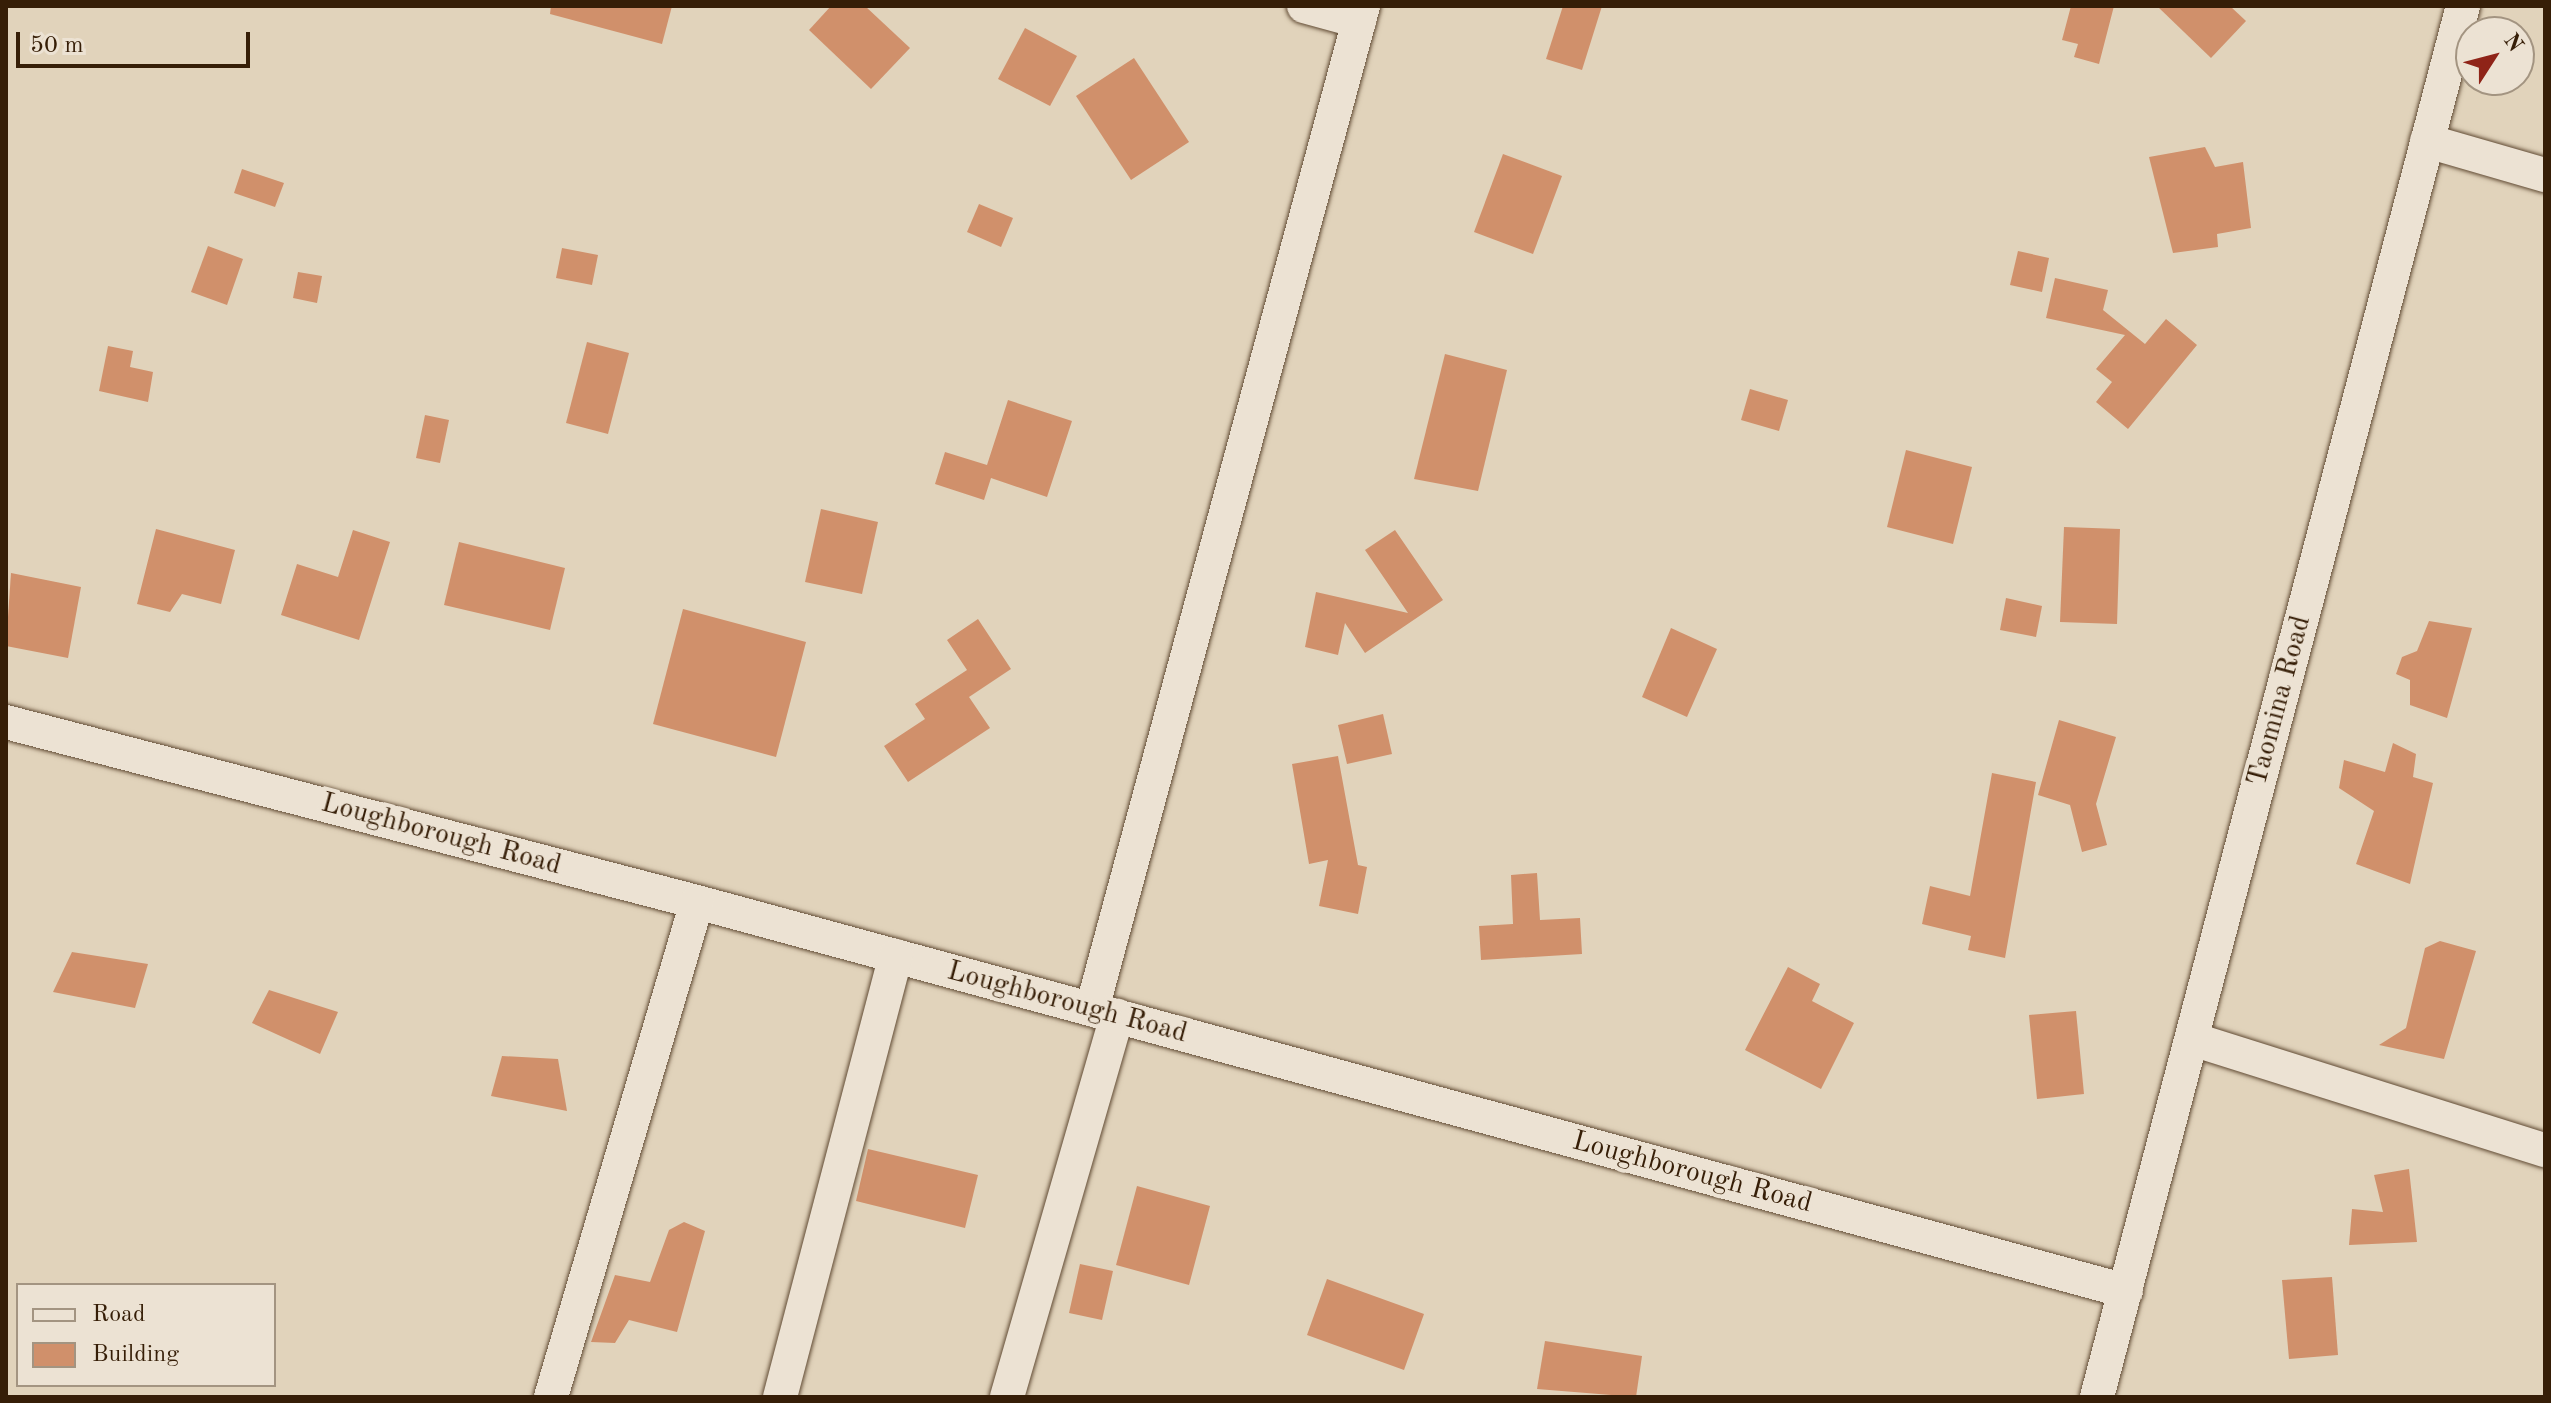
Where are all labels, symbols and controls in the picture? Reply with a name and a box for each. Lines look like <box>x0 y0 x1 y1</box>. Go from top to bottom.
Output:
scale bar <box>20 16 254 66</box>
north arrow <box>2455 16 2535 96</box>
text: N <box>2499 30 2527 56</box>
text: 50 m <box>30 34 84 58</box>
street label: Taomina Road <box>2241 612 2319 790</box>
street label: Loughborough Road <box>317 787 565 883</box>
street label: Loughborough Road <box>943 955 1191 1051</box>
street label: Loughborough Road <box>1568 1125 1816 1221</box>
legend <box>16 1283 276 1387</box>
text: Road <box>92 1303 145 1327</box>
text: Building <box>92 1343 179 1367</box>

